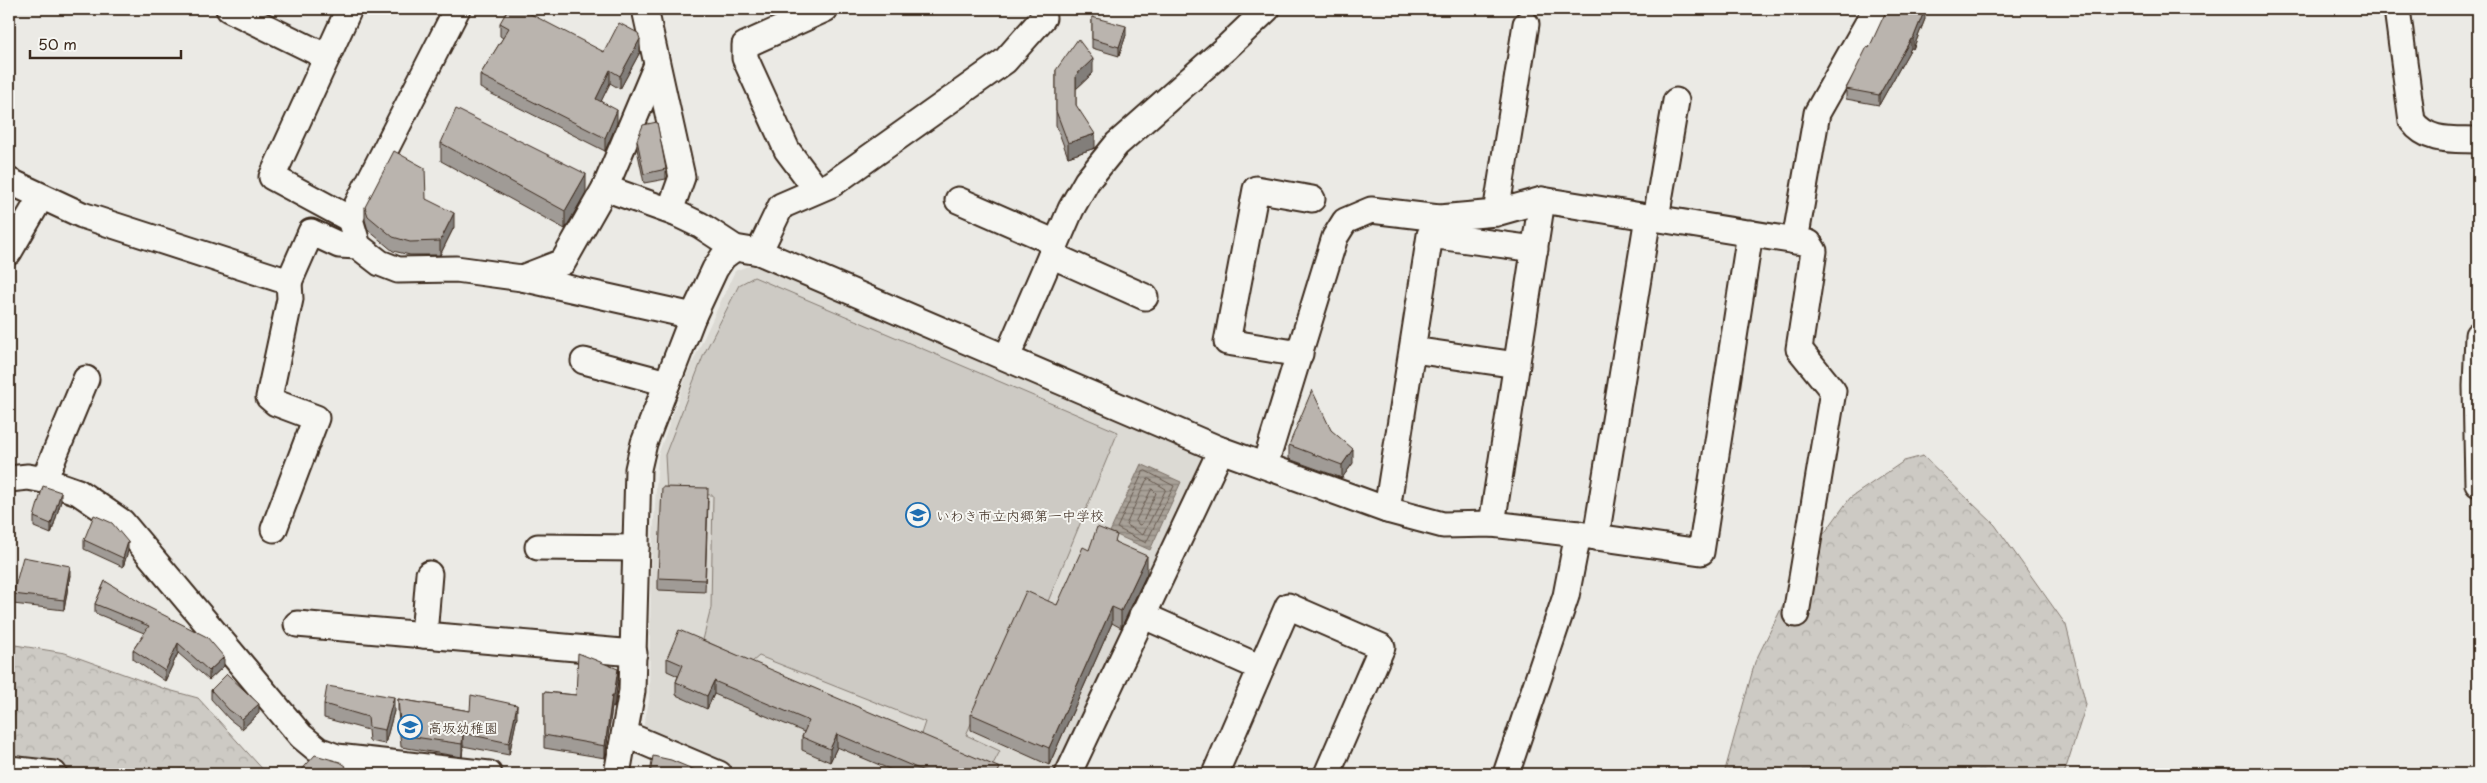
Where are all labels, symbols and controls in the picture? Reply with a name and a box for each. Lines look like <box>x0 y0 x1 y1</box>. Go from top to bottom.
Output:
scale bar <box>30 28 181 60</box>
text: 50 m <box>38 32 77 55</box>
school or university icon: いわき市立内郷第一中学校 <box>905 502 931 528</box>
place label: いわき市立内郷第一中学校 <box>936 505 1104 526</box>
school or university icon: 高坂幼稚園 <box>397 714 423 740</box>
place label: 高坂幼稚園 <box>428 717 498 738</box>

